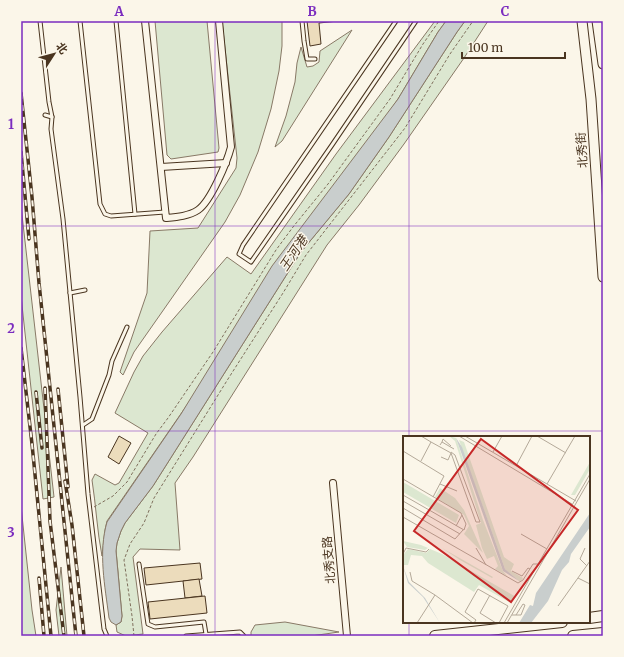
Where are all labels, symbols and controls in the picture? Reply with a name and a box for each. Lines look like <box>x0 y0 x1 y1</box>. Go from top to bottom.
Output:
text: A <box>113 3 124 20</box>
text: B <box>307 3 317 20</box>
text: C <box>501 3 510 20</box>
north arrow <box>34 34 74 74</box>
scale bar <box>462 34 565 60</box>
text: 北 <box>53 40 71 57</box>
text: 100 m <box>468 40 503 55</box>
text: 1 <box>8 116 14 133</box>
street label: 北秀街 <box>573 132 590 169</box>
water label: 王河港 <box>275 231 312 274</box>
text: 2 <box>7 320 15 337</box>
inset map <box>403 436 590 623</box>
text: 3 <box>7 524 15 541</box>
street label: 北秀支路 <box>319 535 338 585</box>

